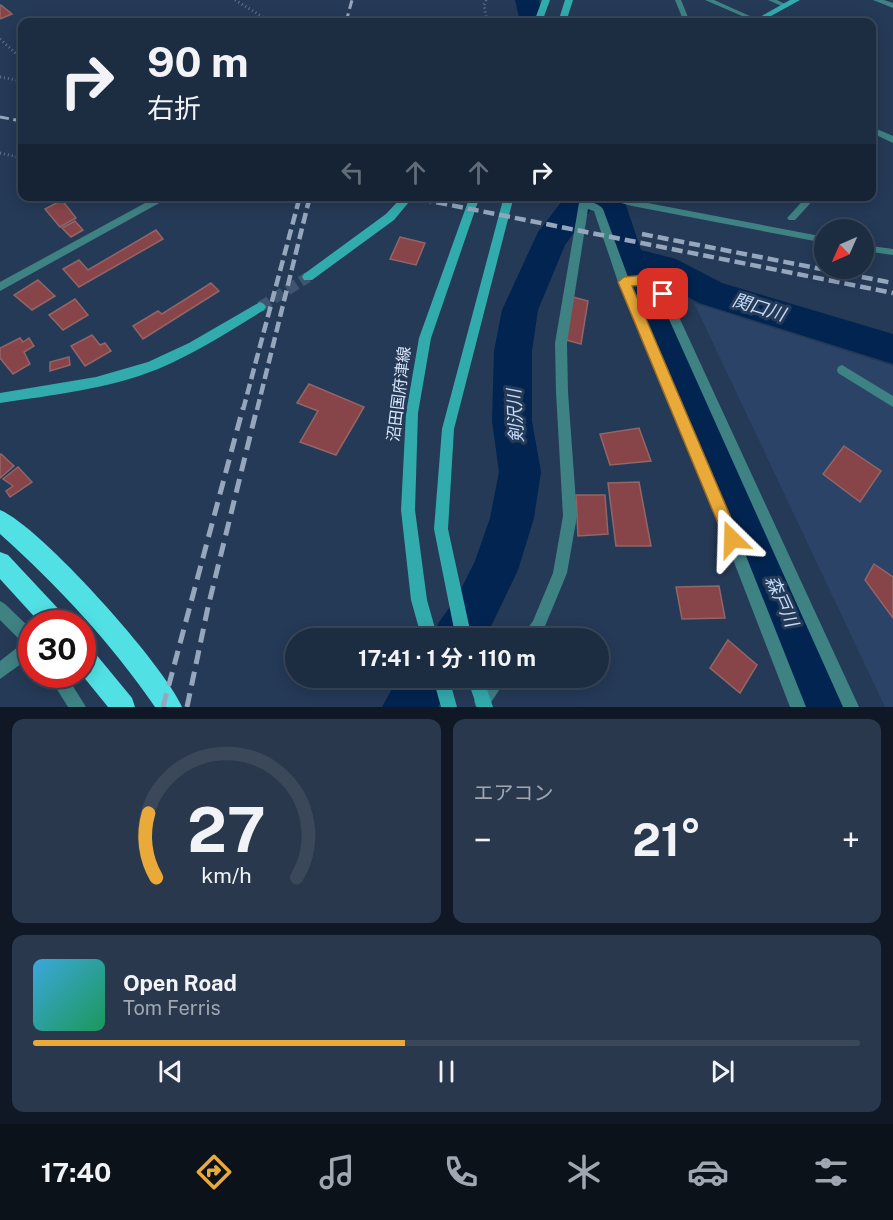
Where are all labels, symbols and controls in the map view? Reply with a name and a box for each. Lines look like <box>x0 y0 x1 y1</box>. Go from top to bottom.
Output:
text: 90 m <box>147 37 249 86</box>
icon: right <box>48 42 126 120</box>
text: 右折 <box>147 92 201 124</box>
icon: left <box>336 156 369 189</box>
icon: ahead <box>399 156 432 189</box>
icon: ahead <box>462 156 495 189</box>
icon: right <box>525 156 558 189</box>
north arrow <box>814 219 874 279</box>
map controls <box>814 219 874 279</box>
pin <box>637 268 688 319</box>
icon: arrive <box>646 277 679 310</box>
water label: 関口川 <box>730 289 790 326</box>
street label: 沼田国府津線 <box>384 345 414 443</box>
water label: 剣沢川 <box>503 386 527 444</box>
position arrow <box>700 507 764 571</box>
water label: 森戸川 <box>761 572 803 632</box>
speed limit sign: 30 <box>18 610 96 688</box>
text: 17:41 · 1 分 · 110 m <box>358 645 536 671</box>
text: エアコン <box>474 781 554 805</box>
text: 27 <box>187 793 266 866</box>
text: 21° <box>632 813 701 866</box>
text: − <box>474 821 492 859</box>
text: + <box>842 821 860 859</box>
text: km/h <box>201 863 251 888</box>
text: Open Road <box>123 970 237 996</box>
text: Tom Ferris <box>123 996 221 1020</box>
icon: previous <box>154 1055 187 1088</box>
icon: pause <box>430 1055 463 1088</box>
icon: next <box>706 1055 739 1088</box>
icon: directions <box>193 1151 235 1193</box>
icon: music <box>316 1151 358 1193</box>
icon: phone <box>440 1151 482 1193</box>
icon: climate <box>563 1151 605 1193</box>
icon: car <box>687 1151 729 1193</box>
icon: filters <box>810 1151 852 1193</box>
text: 17:40 <box>41 1156 111 1188</box>

